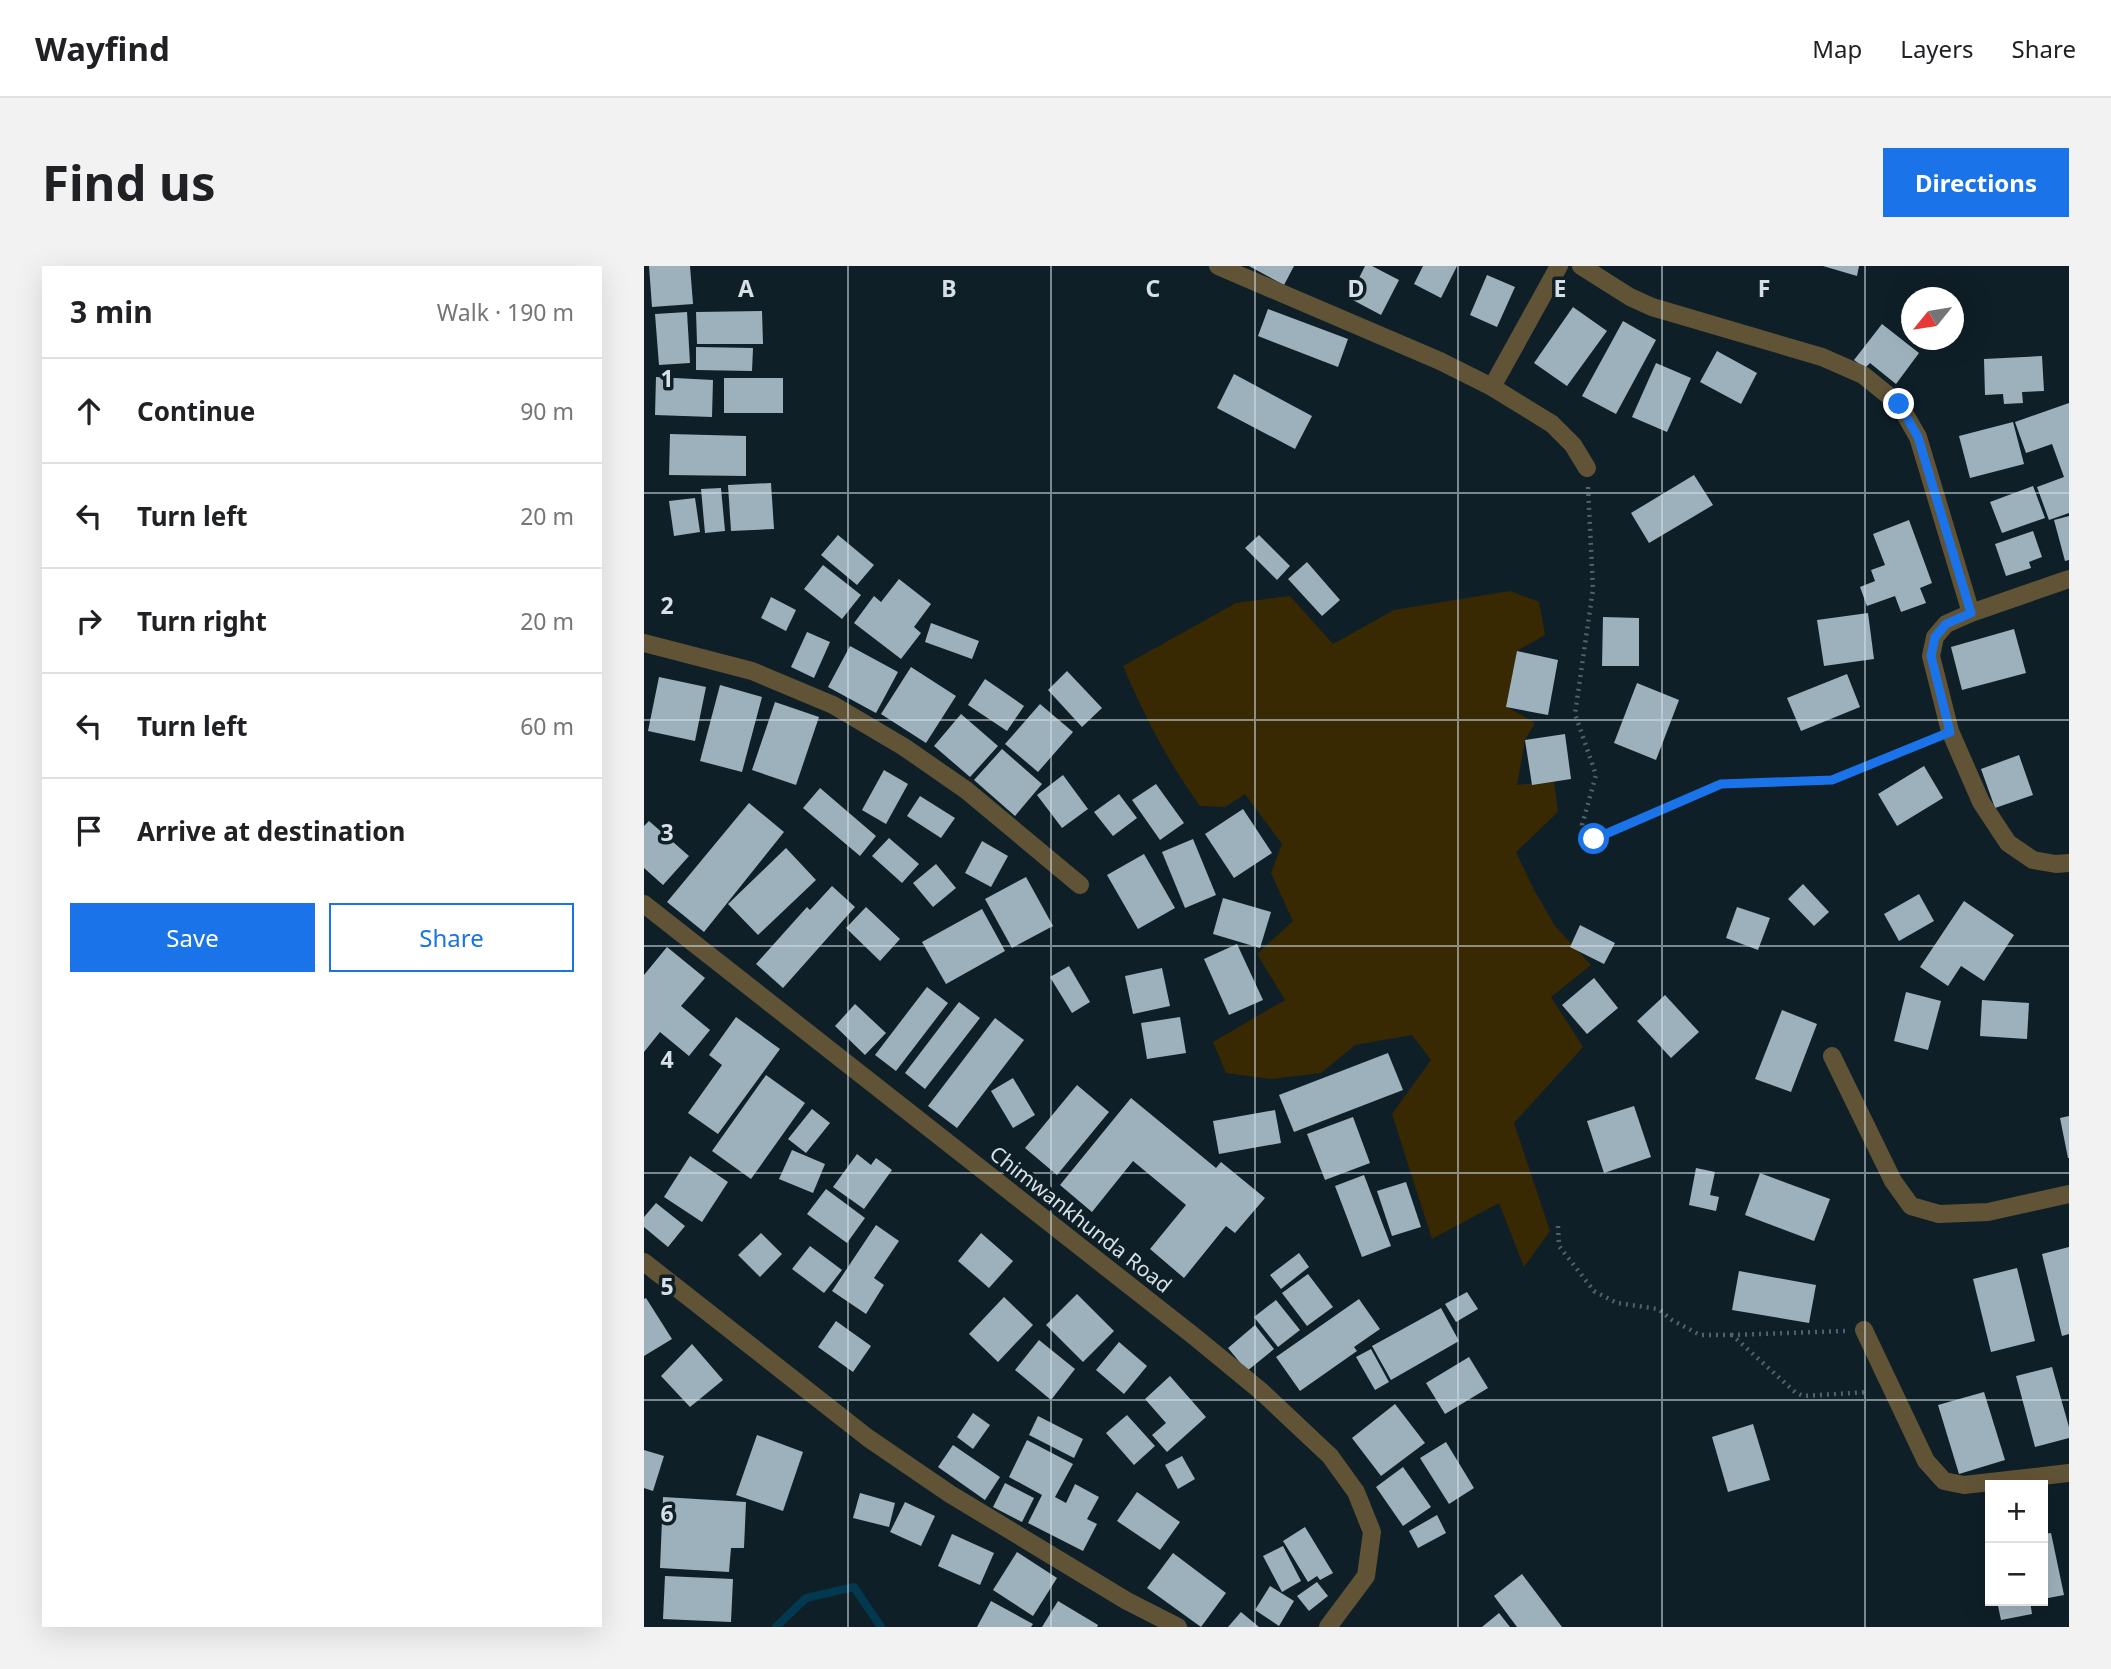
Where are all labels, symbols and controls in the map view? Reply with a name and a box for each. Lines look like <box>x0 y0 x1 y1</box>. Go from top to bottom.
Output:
text: Wayfind <box>35 26 170 71</box>
text: Map <box>1812 32 1862 65</box>
text: Layers <box>1900 32 1974 65</box>
text: Share <box>2012 32 2076 65</box>
button: Directions <box>1883 148 2069 217</box>
text: Find us <box>42 149 216 215</box>
text: A <box>738 272 754 304</box>
text: B <box>941 272 957 304</box>
text: C <box>1146 272 1161 304</box>
text: D <box>1348 272 1364 304</box>
text: E <box>1554 272 1566 304</box>
text: F <box>1758 272 1770 304</box>
north arrow <box>1901 287 1964 350</box>
text: 3 min <box>70 291 153 332</box>
text: Walk · 190 m <box>437 296 574 328</box>
text: 1 <box>660 362 674 394</box>
route end <box>1883 388 1914 419</box>
icon: ahead <box>70 392 108 430</box>
text: Continue <box>137 393 255 429</box>
text: 90 m <box>520 395 574 427</box>
icon: left <box>70 497 108 535</box>
text: Turn left <box>137 498 248 534</box>
text: 20 m <box>520 500 574 532</box>
text: 2 <box>660 589 674 621</box>
icon: right <box>70 602 108 640</box>
text: Turn right <box>137 603 267 639</box>
text: 20 m <box>520 605 574 637</box>
icon: left <box>70 707 108 745</box>
text: Turn left <box>137 708 248 744</box>
text: 60 m <box>520 710 574 742</box>
icon: arrive <box>70 812 108 850</box>
text: Arrive at destination <box>137 813 406 849</box>
text: 3 <box>660 816 674 848</box>
route start <box>1578 823 1609 854</box>
button: Save <box>70 903 315 972</box>
button: Share <box>329 903 574 972</box>
text: 4 <box>660 1043 674 1075</box>
street label: Chimwankhunda Road <box>984 1139 1178 1299</box>
text: 5 <box>660 1270 674 1302</box>
map controls <box>1985 1480 2048 1606</box>
button: + <box>1985 1480 2048 1543</box>
text: 6 <box>660 1497 674 1529</box>
button: − <box>1985 1543 2048 1606</box>

